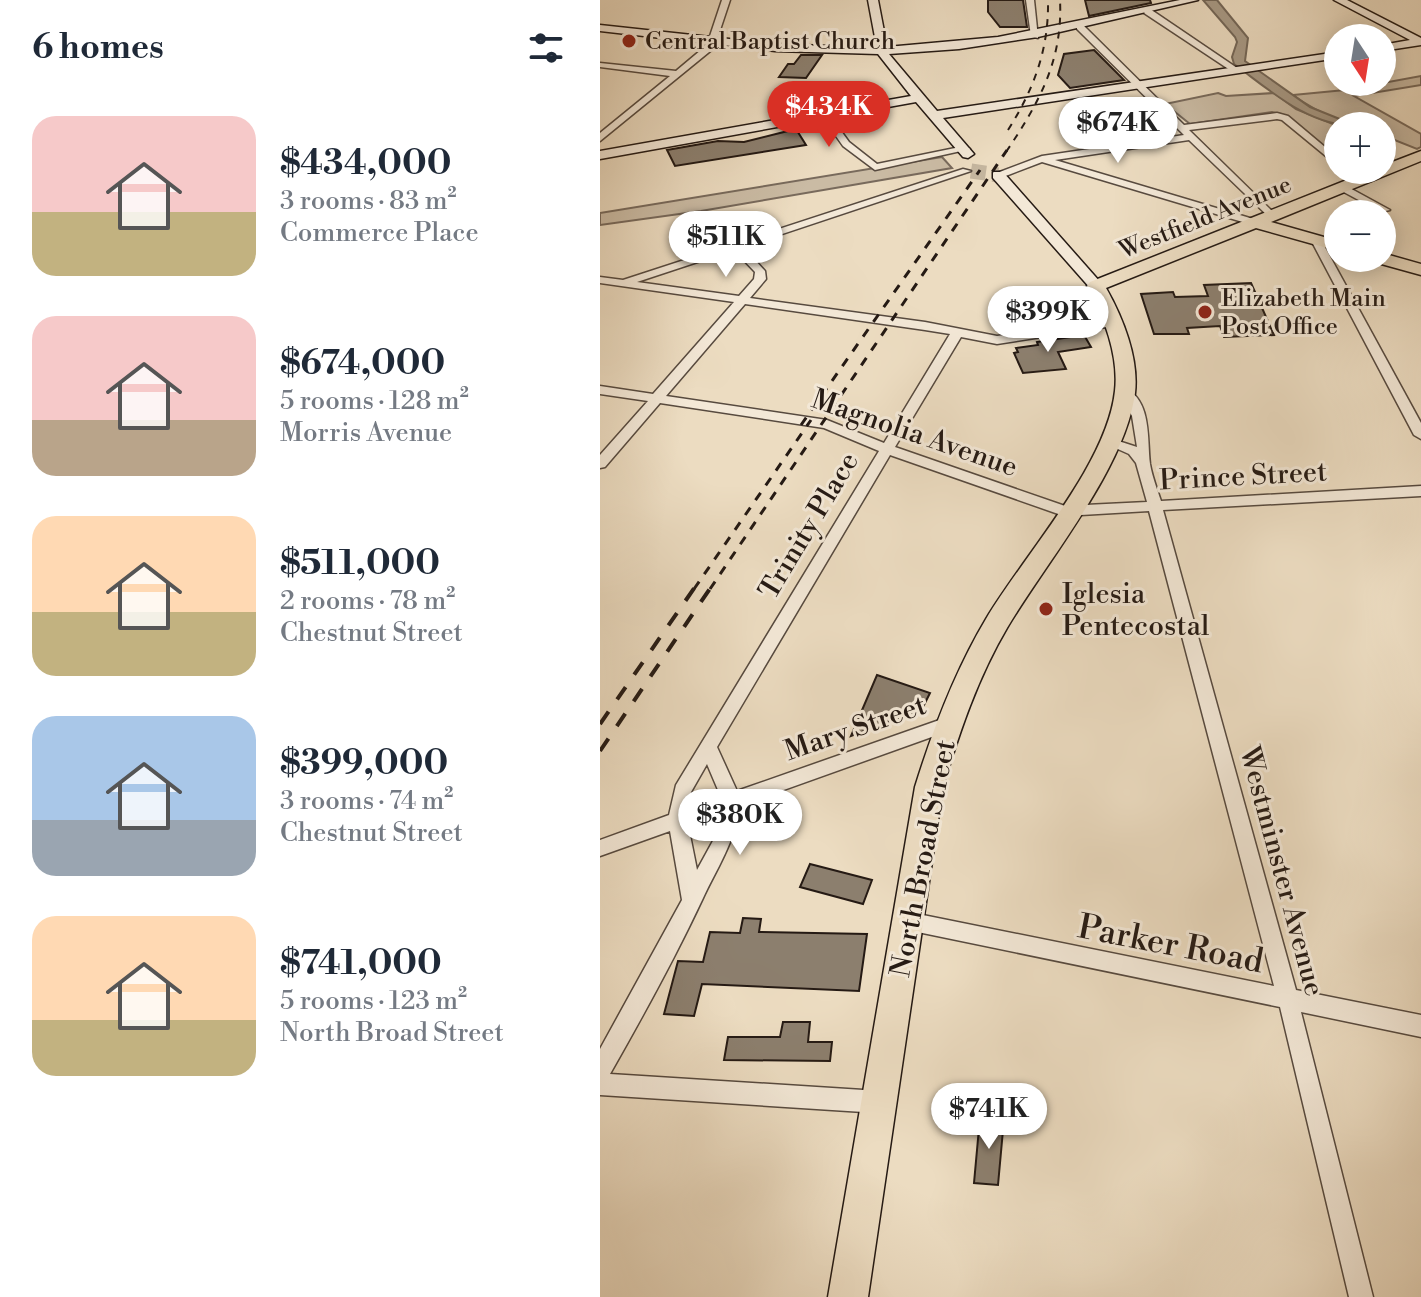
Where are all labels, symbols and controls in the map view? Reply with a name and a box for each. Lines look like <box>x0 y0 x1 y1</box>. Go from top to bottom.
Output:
north arrow <box>1324 24 1396 96</box>
map controls <box>1324 24 1396 272</box>
icon: filters <box>524 26 568 70</box>
text: 6 homes <box>32 27 164 69</box>
place label: Central Baptist Church <box>645 27 895 57</box>
marker: Central Baptist Church <box>620 32 638 50</box>
pin: $434K <box>773 81 885 149</box>
text: $434K <box>785 91 873 123</box>
pin: $674K <box>1062 97 1174 165</box>
text: $674K <box>1077 107 1159 139</box>
button: + <box>1324 112 1396 184</box>
text: $434,000 <box>280 143 451 185</box>
icon: home <box>96 148 192 244</box>
street label: Westfield Avenue <box>1114 170 1296 267</box>
text: 3 rooms · 83 m² <box>280 185 457 217</box>
button: − <box>1324 200 1396 272</box>
pin: $511K <box>670 211 782 279</box>
text: Commerce Place <box>280 217 479 249</box>
text: $511K <box>687 221 765 253</box>
place label: Elizabeth Main Post Office <box>1221 284 1386 342</box>
pin: $399K <box>992 286 1104 354</box>
text: $399K <box>1006 296 1090 328</box>
marker: Elizabeth Main Post Office <box>1196 303 1214 321</box>
text: $674,000 <box>280 343 445 385</box>
icon: home <box>96 348 192 444</box>
street label: Magnolia Avenue <box>807 382 1022 485</box>
text: 5 rooms · 128 m² <box>280 385 469 417</box>
text: Morris Avenue <box>280 417 452 449</box>
street label: Trinity Place <box>752 446 867 606</box>
street label: Prince Street <box>1158 455 1328 498</box>
text: $511,000 <box>280 543 440 585</box>
icon: home <box>96 548 192 644</box>
place label: Iglesia Pentecostal <box>1062 577 1209 644</box>
text: 2 rooms · 78 m² <box>280 585 455 617</box>
marker: Iglesia Pentecostal <box>1037 600 1055 618</box>
text: Chestnut Street <box>280 617 463 649</box>
street label: Mary Street <box>780 688 931 769</box>
street label: North Broad Street <box>883 737 964 980</box>
street label: Westminster Avenue <box>1231 742 1332 1000</box>
text: $399,000 <box>280 743 448 785</box>
icon: home <box>96 748 192 844</box>
text: 3 rooms · 74 m² <box>280 785 453 817</box>
pin: $380K <box>684 789 796 857</box>
text: $380K <box>696 799 784 831</box>
text: Chestnut Street <box>280 817 463 849</box>
street label: Parker Road <box>1074 906 1267 984</box>
text: $741,000 <box>280 943 442 985</box>
icon: home <box>96 948 192 1044</box>
text: 5 rooms · 123 m² <box>280 985 467 1017</box>
text: North Broad Street <box>280 1017 504 1049</box>
pin: $741K <box>933 1083 1045 1151</box>
text: $741K <box>949 1093 1029 1125</box>

